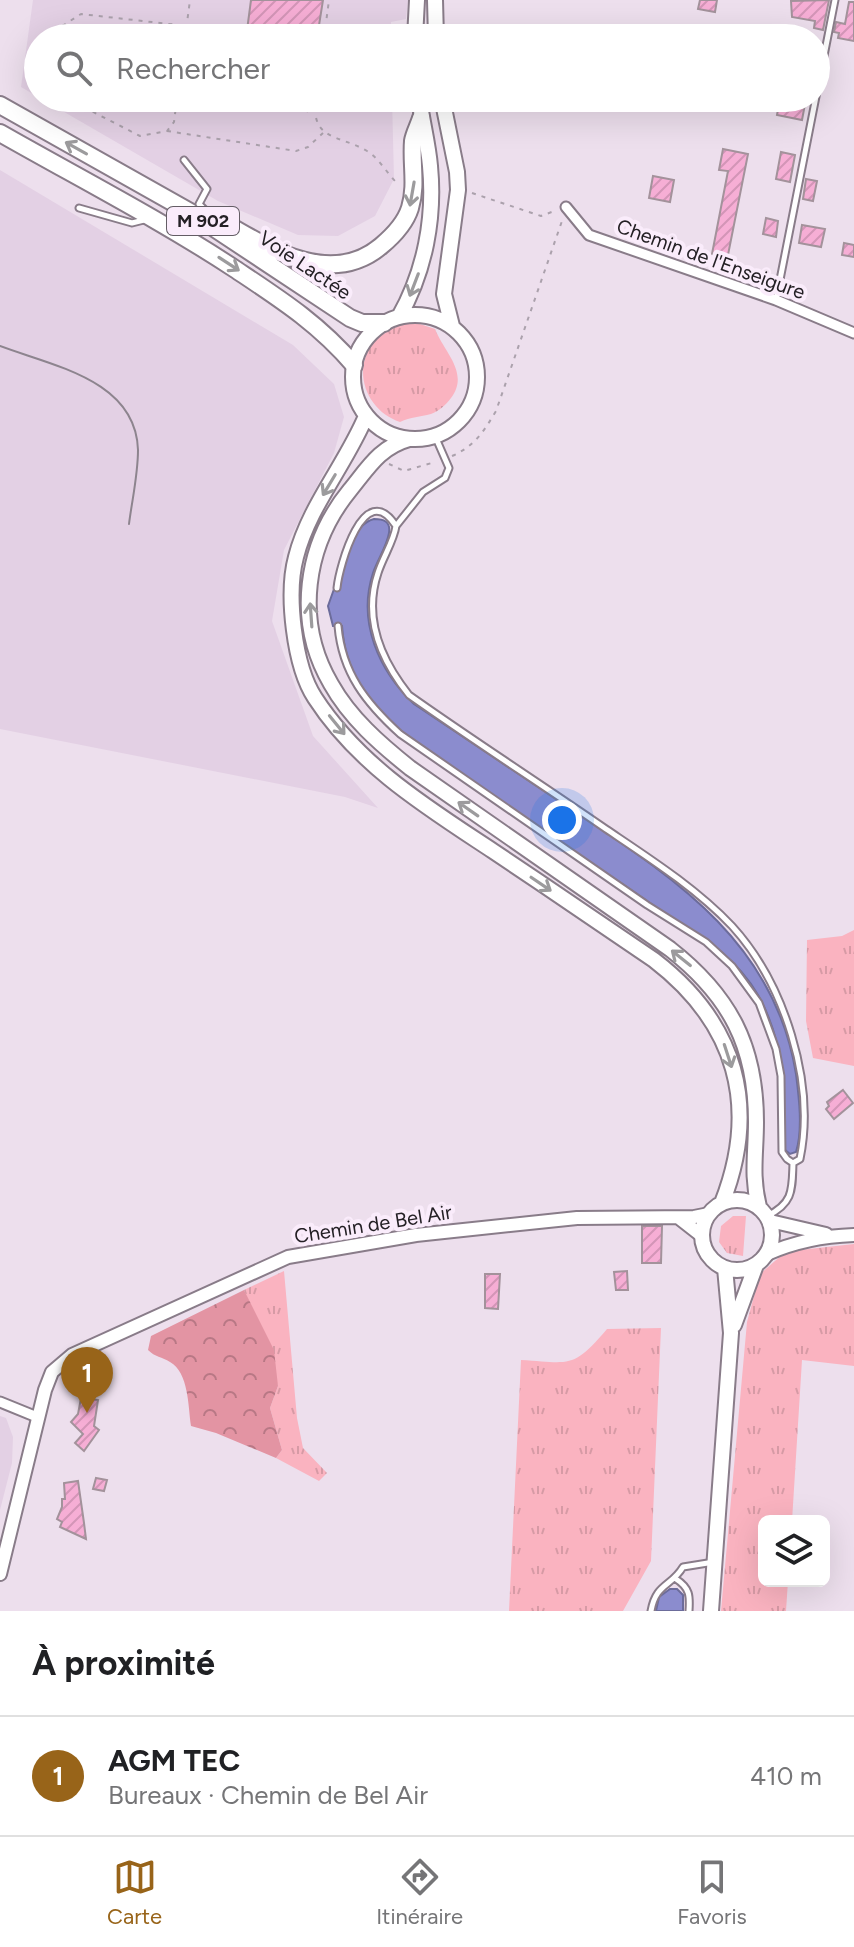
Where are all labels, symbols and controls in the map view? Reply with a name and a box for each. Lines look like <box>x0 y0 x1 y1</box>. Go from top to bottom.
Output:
search box <box>24 24 830 112</box>
icon: search <box>52 46 96 90</box>
text: Rechercher <box>116 50 270 87</box>
one-way arrow <box>65 140 88 156</box>
one-way arrow <box>404 181 419 207</box>
road number: M 902 <box>167 207 239 235</box>
street label: Chemin de l'Enseigure <box>614 214 809 304</box>
street label: Voie Lactée <box>254 225 356 305</box>
one-way arrow <box>217 256 239 273</box>
one-way arrow <box>406 272 420 297</box>
one-way arrow <box>321 473 337 496</box>
one-way arrow <box>303 602 318 629</box>
one-way arrow <box>328 714 346 735</box>
your location <box>542 800 582 840</box>
one-way arrow <box>458 801 480 817</box>
one-way arrow <box>529 876 552 892</box>
one-way arrow <box>671 949 692 967</box>
one-way arrow <box>722 1043 737 1068</box>
street label: Chemin de Bel Air <box>292 1200 454 1248</box>
pin: 1 <box>61 1347 113 1413</box>
map controls <box>758 1515 830 1587</box>
button: layers <box>758 1515 830 1587</box>
text: À proximité <box>32 1643 215 1684</box>
text: AGM TEC <box>108 1742 240 1779</box>
text: 1 <box>53 1760 63 1792</box>
text: 410 m <box>750 1760 822 1792</box>
text: Bureaux · Chemin de Bel Air <box>108 1779 428 1811</box>
tab: Carte <box>107 1855 162 1930</box>
tab: Itinéraire <box>376 1855 463 1930</box>
tab: Favoris <box>677 1855 747 1930</box>

